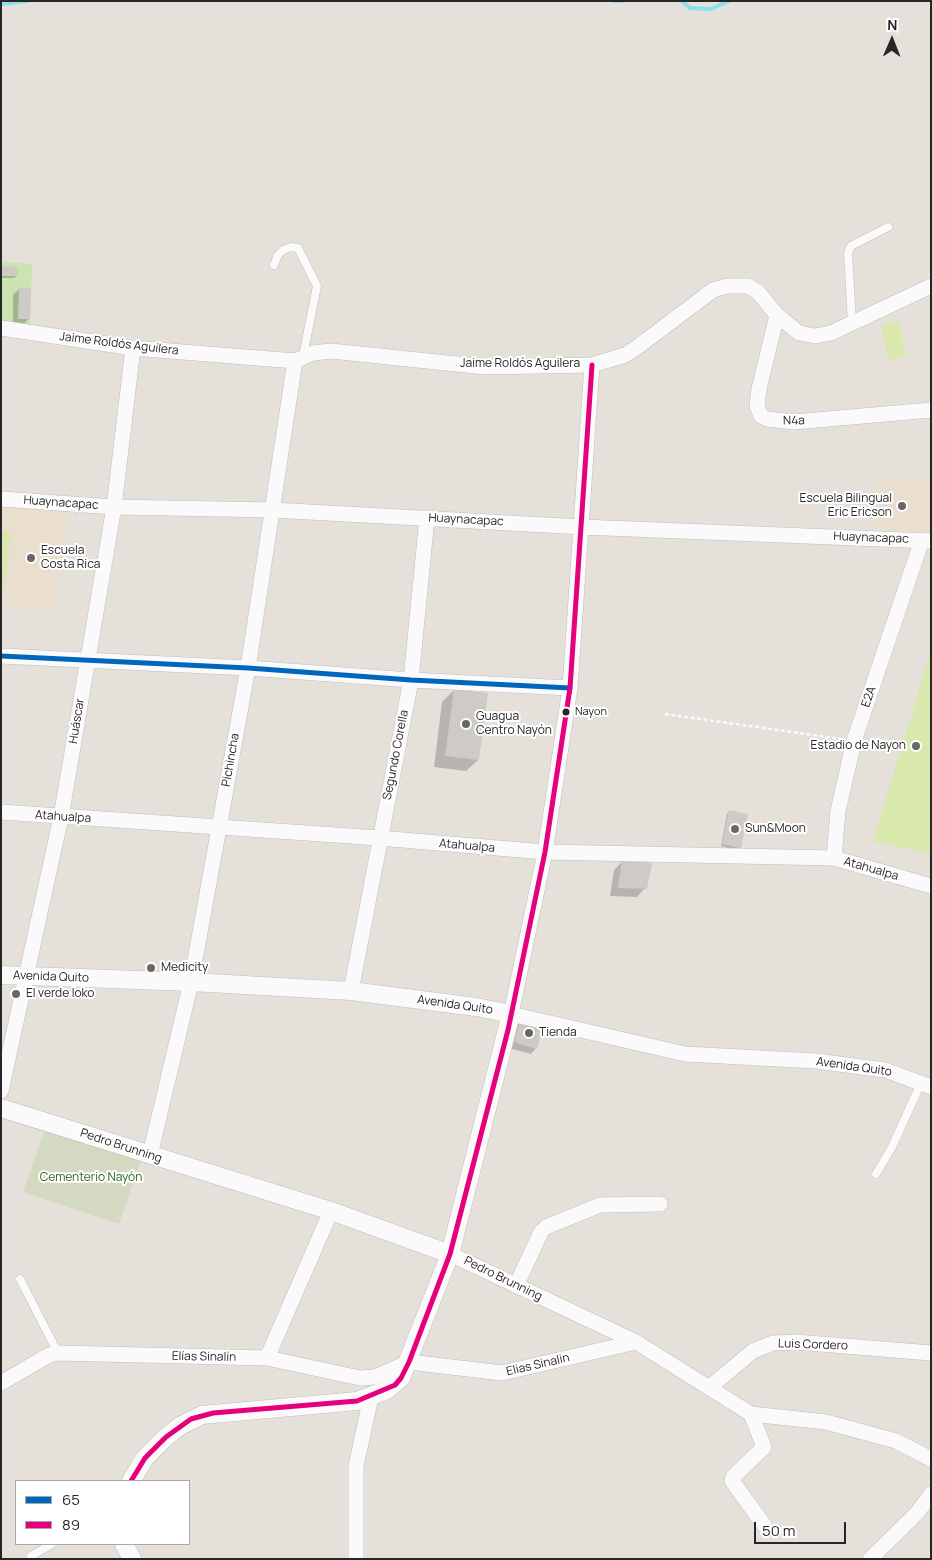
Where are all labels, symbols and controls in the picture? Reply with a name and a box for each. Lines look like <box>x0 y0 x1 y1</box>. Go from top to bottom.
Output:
north arrow <box>867 15 917 65</box>
text: N <box>887 15 897 34</box>
street label: Jaime Roldós Aguilera <box>59 330 179 358</box>
street label: Jaime Roldós Aguilera <box>460 357 580 371</box>
street label: N4a <box>783 414 805 428</box>
place label: Escuela Bilingual Eric Ericson <box>800 492 892 520</box>
street label: Huaynacapac <box>23 493 99 513</box>
marker: Escuela Bilingual Eric Ericson <box>896 500 908 512</box>
street label: Huaynacapac <box>428 511 504 529</box>
street label: Huaynacapac <box>833 529 909 547</box>
place label: Escuela Costa Rica <box>41 544 100 572</box>
marker: Escuela Costa Rica <box>25 552 37 564</box>
street label: E2A <box>859 685 879 709</box>
street label: Huáscar <box>66 697 88 745</box>
place label: Nayon <box>575 705 607 719</box>
marker: Nayon <box>561 707 571 717</box>
street label: Segundo Corella <box>380 709 412 801</box>
place label: Guagua Centro Nayón <box>476 710 552 738</box>
marker: Guagua Centro Nayón <box>460 718 472 730</box>
street label: Pichincha <box>219 732 243 788</box>
place label: Estadio de Nayon <box>811 739 906 753</box>
marker: Estadio de Nayon <box>910 740 922 752</box>
street label: Atahualpa <box>34 808 92 826</box>
place label: Sun&Moon <box>745 822 806 836</box>
marker: Sun&Moon <box>729 823 741 835</box>
street label: Atahualpa <box>438 836 496 856</box>
street label: Atahualpa <box>842 854 900 884</box>
place label: Medicity <box>161 961 208 975</box>
marker: Medicity <box>145 962 157 974</box>
street label: Avenida Quito <box>13 968 89 986</box>
place label: El verde loko <box>26 987 94 1001</box>
marker: El verde loko <box>10 988 22 1000</box>
street label: Avenida Quito <box>416 993 494 1017</box>
place label: Tienda <box>539 1026 577 1040</box>
marker: Tienda <box>523 1027 535 1039</box>
street label: Avenida Quito <box>815 1055 893 1079</box>
street label: Pedro Brunning <box>78 1126 164 1166</box>
park label: Cementerio Nayón <box>40 1171 142 1185</box>
street label: Pedro Brunning <box>462 1254 544 1304</box>
street label: Luis Cordero <box>778 1337 848 1353</box>
street label: Elías Sinalín <box>172 1349 236 1365</box>
street label: Elias Sinalin <box>505 1351 571 1379</box>
legend <box>15 1480 190 1545</box>
text: 65 <box>62 1489 80 1510</box>
scale bar <box>757 1512 850 1544</box>
text: 89 <box>62 1514 80 1535</box>
text: 50 m <box>762 1520 796 1541</box>

